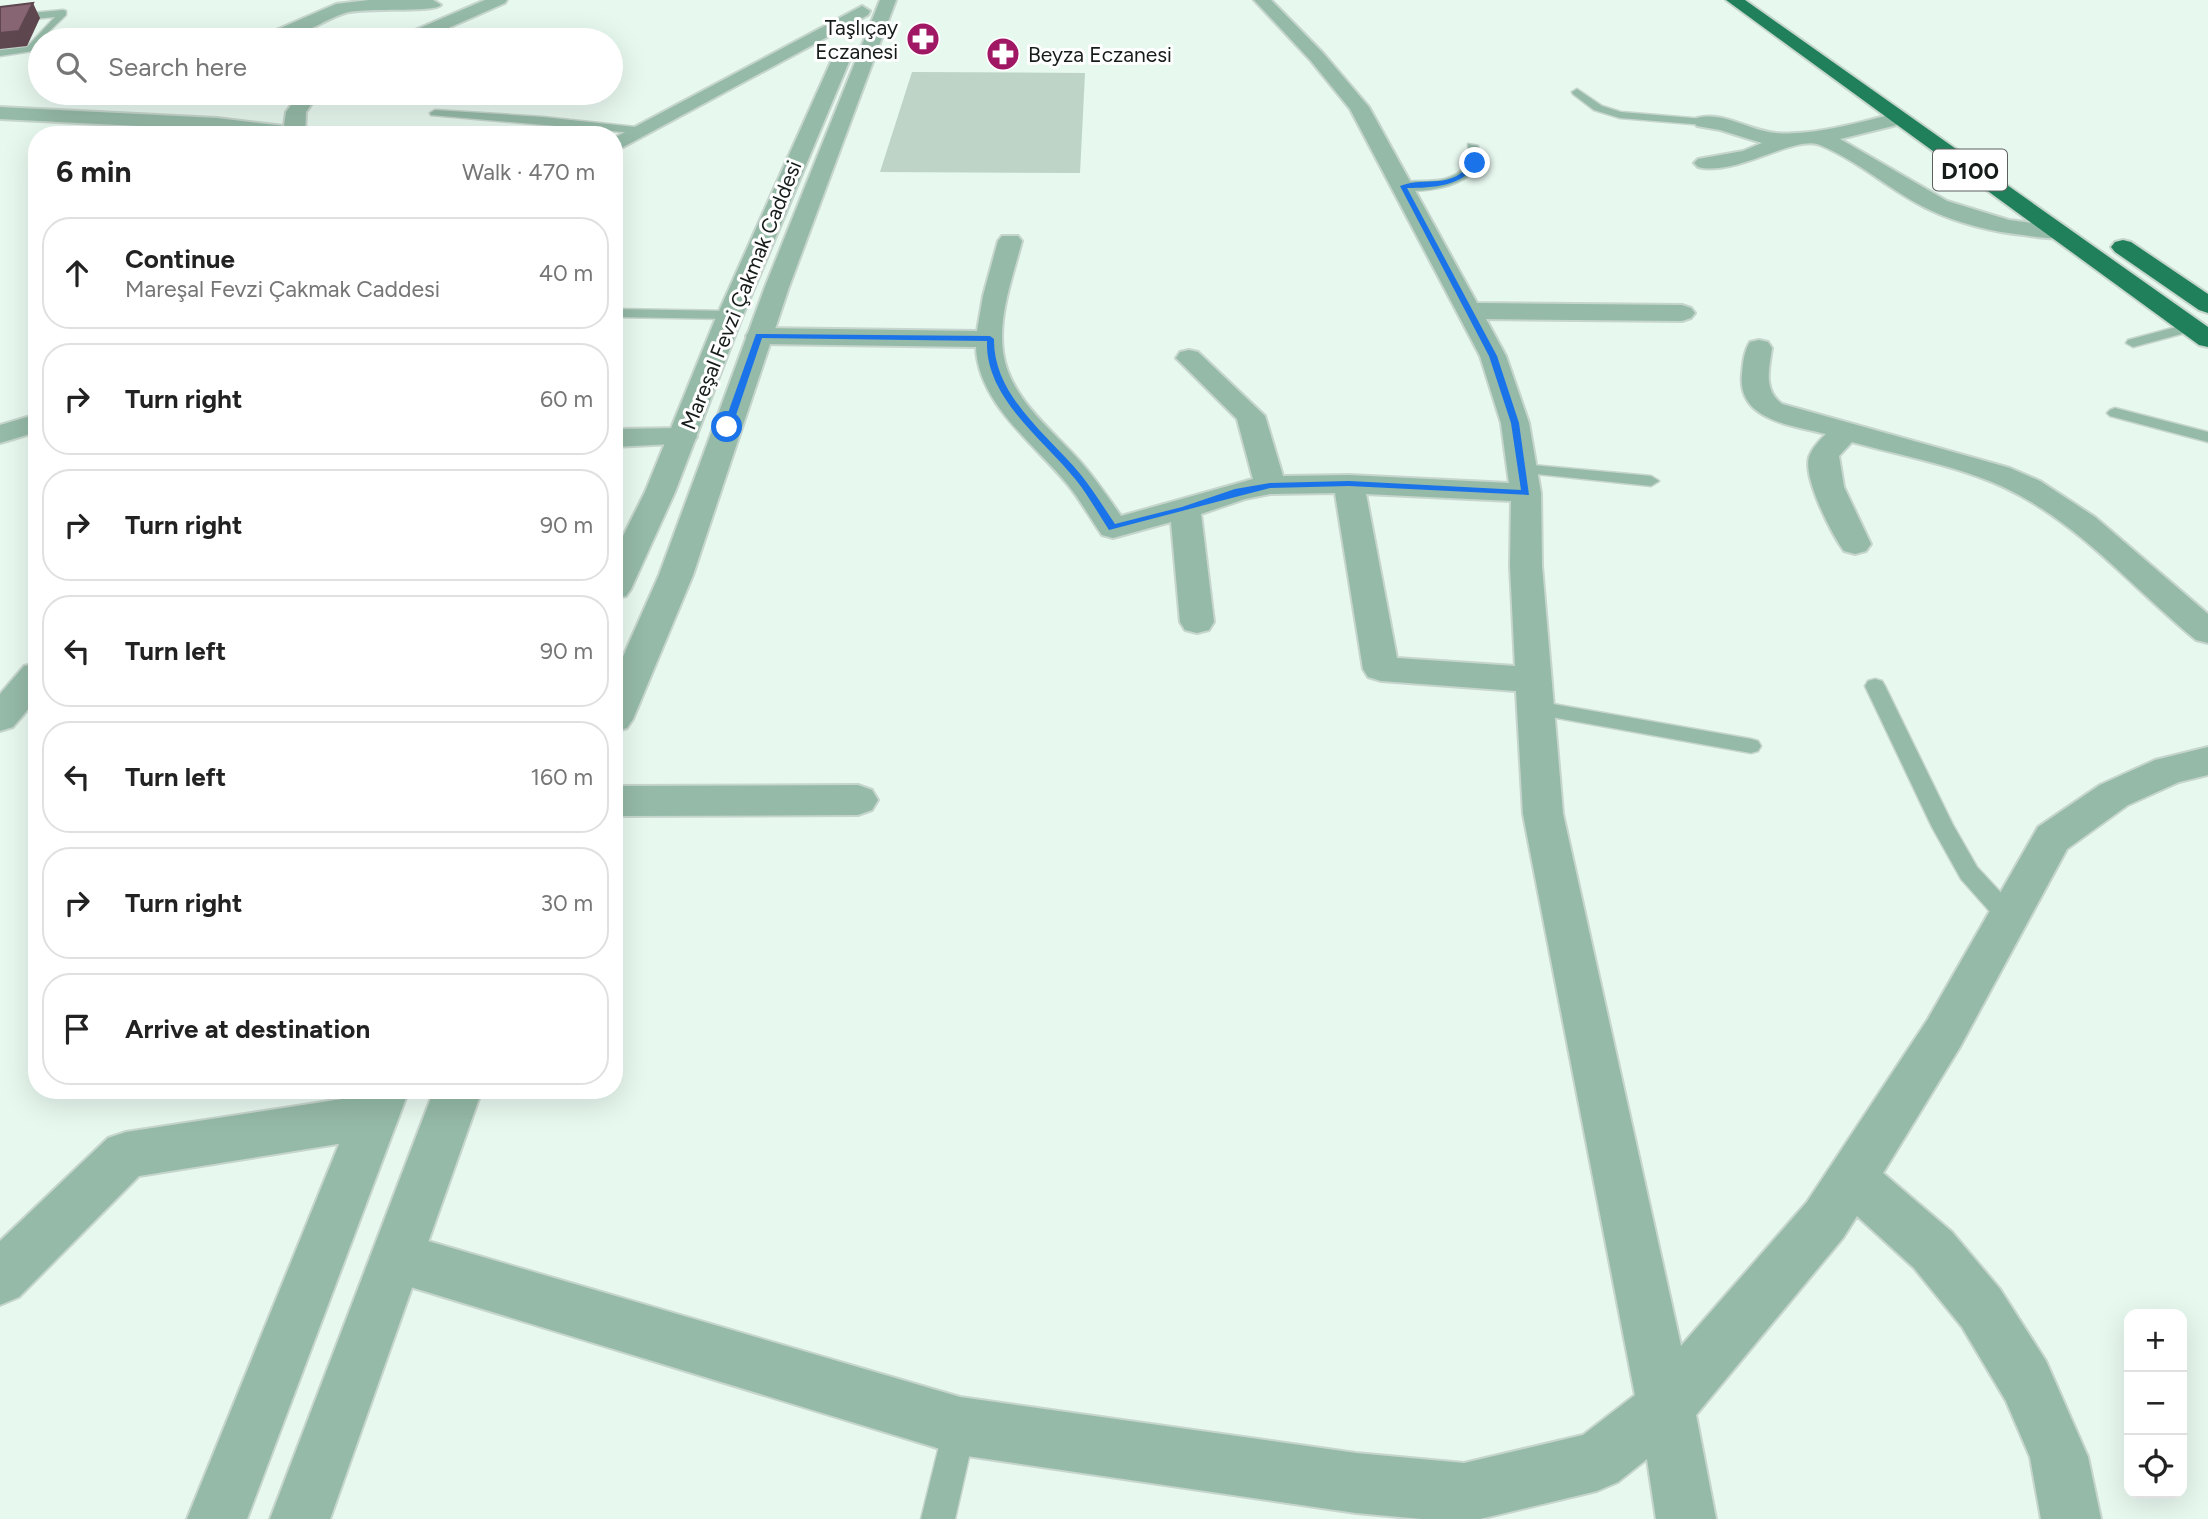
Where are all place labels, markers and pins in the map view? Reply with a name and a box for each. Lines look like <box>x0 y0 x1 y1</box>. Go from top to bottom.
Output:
place label: Taşlıçay Eczanesi <box>815 15 898 64</box>
pharmacy icon: Taşlıçay Eczanesi <box>904 20 942 58</box>
pharmacy icon: Beyza Eczanesi <box>984 35 1022 73</box>
place label: Beyza Eczanesi <box>1028 42 1172 67</box>

